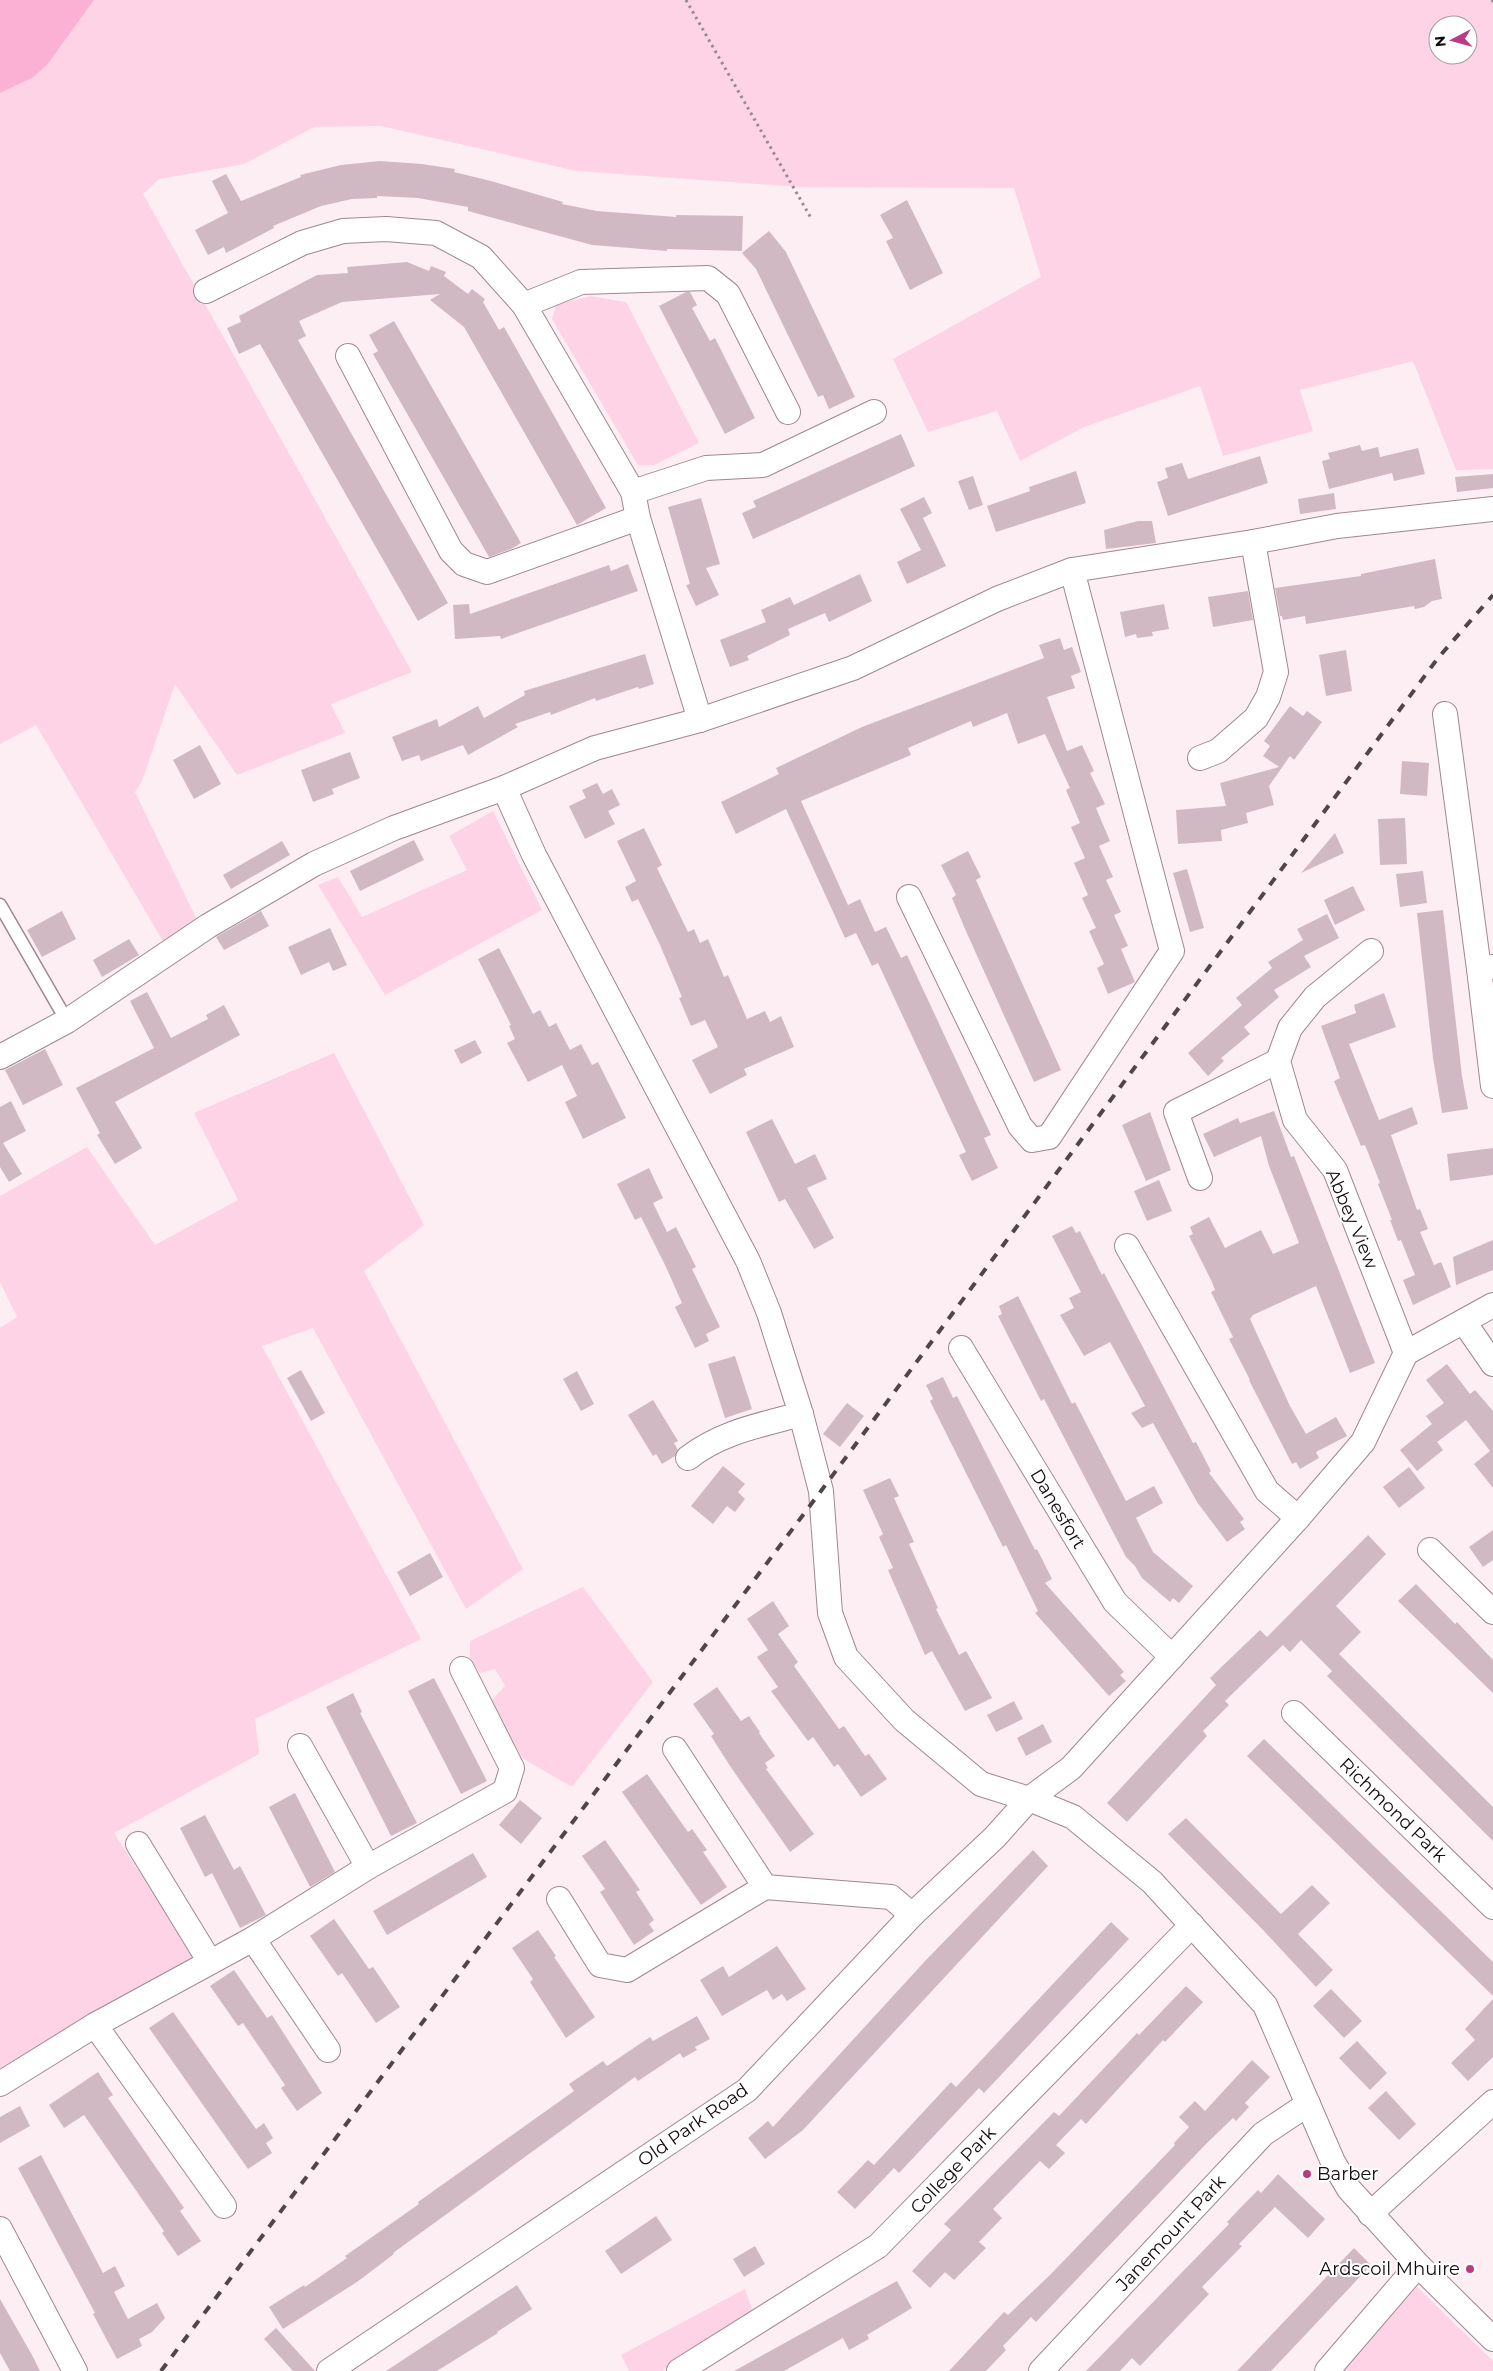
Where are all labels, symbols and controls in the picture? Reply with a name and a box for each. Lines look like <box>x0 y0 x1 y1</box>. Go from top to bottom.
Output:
north arrow <box>1428 15 1478 65</box>
text: N <box>1431 35 1450 48</box>
street label: Abbey View <box>1321 1166 1383 1272</box>
street label: Danesfort <box>1026 1465 1090 1553</box>
street label: Richmond Park <box>1335 1753 1451 1867</box>
street label: Old Park Road <box>634 2079 752 2171</box>
street label: College Park <box>906 2121 1000 2218</box>
place label: Barber <box>1317 2163 1379 2185</box>
marker: Barber <box>1301 2168 1313 2180</box>
street label: Janemount Park <box>1111 2170 1231 2296</box>
place label: Ardscoil Mhuire <box>1319 2258 1460 2280</box>
marker: Ardscoil Mhuire <box>1464 2263 1476 2275</box>

